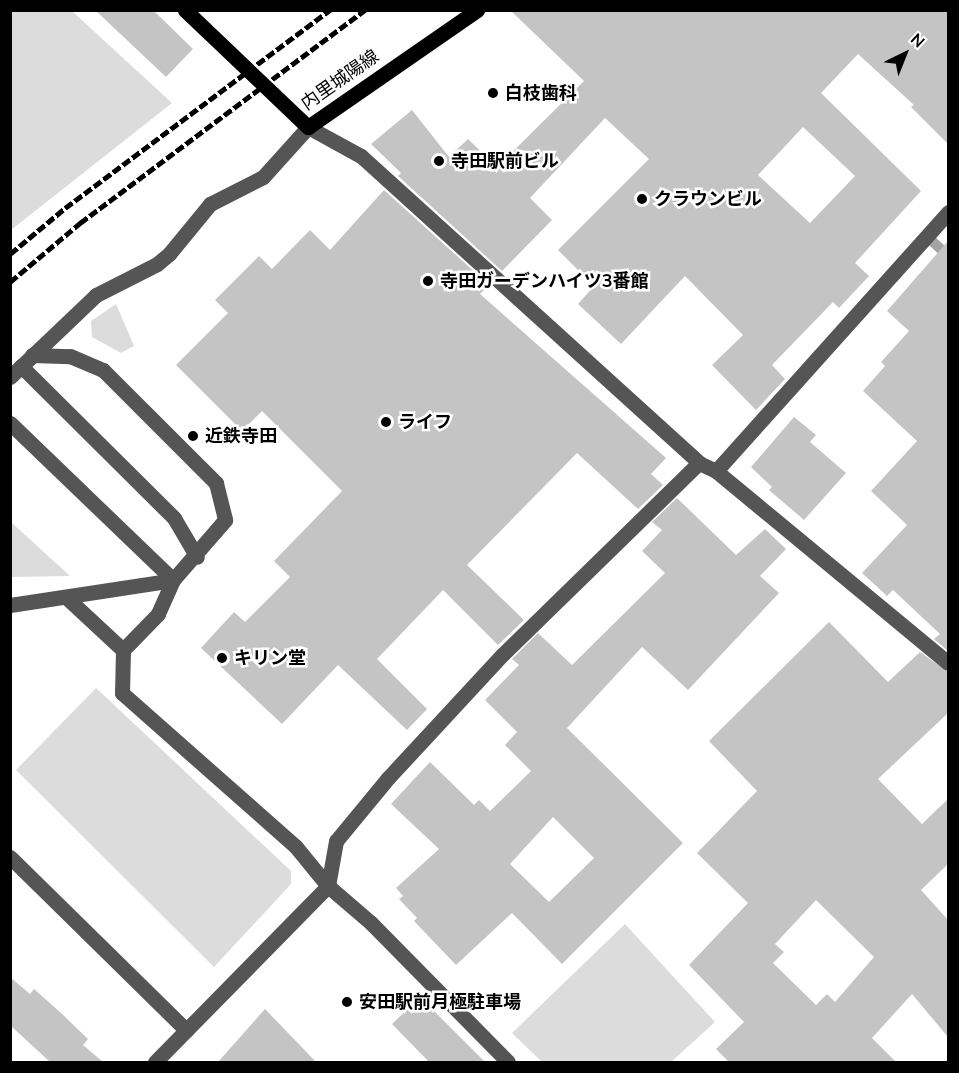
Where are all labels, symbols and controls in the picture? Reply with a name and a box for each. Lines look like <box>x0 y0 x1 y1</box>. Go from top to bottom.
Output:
north arrow <box>875 24 935 84</box>
text: N <box>905 29 929 53</box>
street label: 内里城陽線 <box>297 45 383 115</box>
place label: 白枝歯科 <box>505 82 577 104</box>
marker: 白枝歯科 <box>486 86 500 100</box>
place label: 寺田駅前ビル <box>451 150 559 172</box>
marker: 寺田駅前ビル <box>432 154 446 168</box>
place label: クラウンビル <box>654 188 762 210</box>
marker: クラウンビル <box>635 192 649 206</box>
place label: 寺田ガーデンハイツ3番館 <box>440 270 649 292</box>
marker: 寺田ガーデンハイツ3番館 <box>421 274 435 288</box>
place label: ライフ <box>398 411 452 433</box>
marker: ライフ <box>379 415 393 429</box>
place label: 近鉄寺田 <box>205 425 277 447</box>
marker: 近鉄寺田 <box>186 429 200 443</box>
place label: キリン堂 <box>234 647 306 669</box>
marker: キリン堂 <box>215 651 229 665</box>
place label: 安田駅前月極駐車場 <box>359 991 521 1013</box>
marker: 安田駅前月極駐車場 <box>340 995 354 1009</box>

